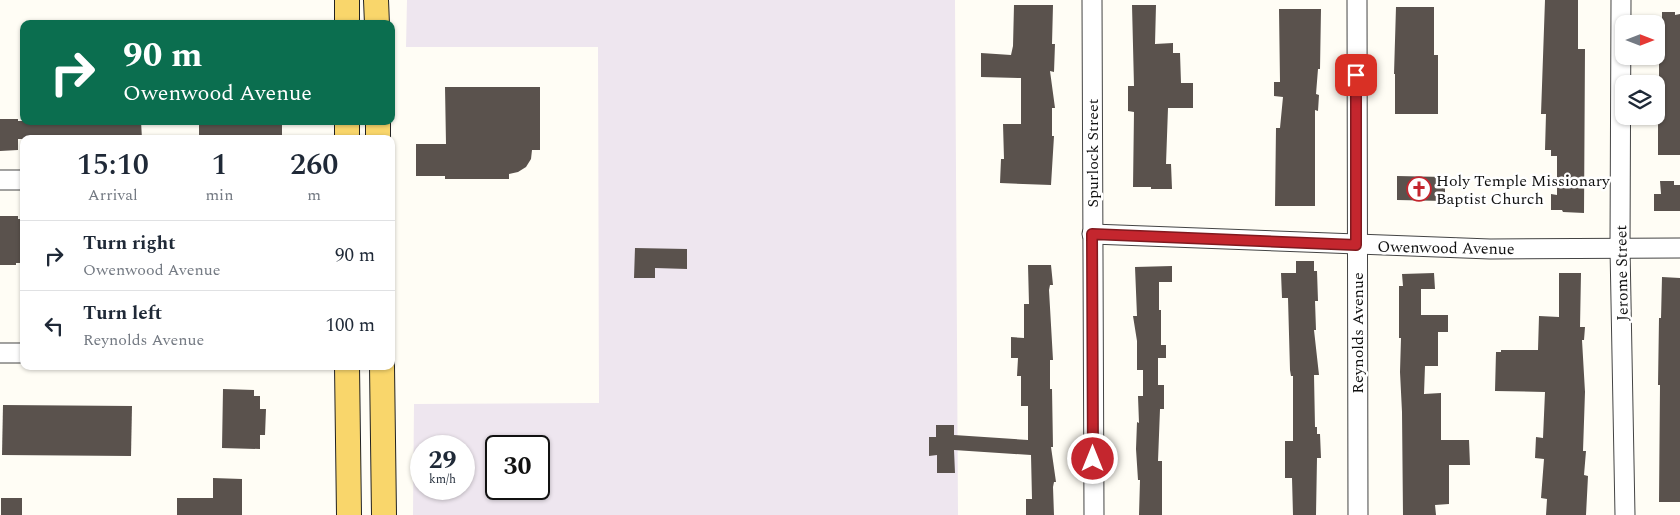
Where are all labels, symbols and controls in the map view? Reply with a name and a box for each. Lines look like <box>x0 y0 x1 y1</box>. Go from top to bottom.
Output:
north arrow <box>1615 15 1665 65</box>
map controls <box>1615 15 1665 125</box>
text: 90 m <box>123 29 203 82</box>
icon: right <box>40 40 105 105</box>
pin <box>1335 54 1377 96</box>
icon: arrive <box>1342 61 1370 89</box>
button: layers <box>1615 75 1665 125</box>
text: Owenwood Avenue <box>123 77 312 110</box>
street label: Spurlock Street <box>1081 98 1105 207</box>
text: 15:10 <box>77 142 149 188</box>
text: 1 <box>211 142 227 188</box>
text: 260 <box>290 142 338 188</box>
place label: Holy Temple Missionary Baptist Church <box>1436 169 1611 211</box>
church icon: Holy Temple Missionary Baptist Church <box>1406 176 1432 202</box>
text: Arrival <box>88 183 138 207</box>
text: min <box>205 183 233 207</box>
text: m <box>307 183 321 207</box>
street label: Jerome Street <box>1609 224 1635 321</box>
text: Turn right <box>83 229 176 258</box>
street label: Owenwood Avenue <box>1377 235 1515 261</box>
text: 90 m <box>335 241 375 270</box>
icon: right <box>40 242 68 270</box>
text: Owenwood Avenue <box>83 258 220 282</box>
street label: Reynolds Avenue <box>1346 272 1370 394</box>
text: Turn left <box>83 299 162 328</box>
text: 100 m <box>325 311 375 340</box>
icon: left <box>40 312 68 340</box>
text: Reynolds Avenue <box>83 328 204 352</box>
position arrow <box>1066 432 1118 484</box>
speed limit sign: 30 <box>485 435 550 500</box>
text: 29 <box>428 442 457 480</box>
text: km/h <box>429 470 456 489</box>

